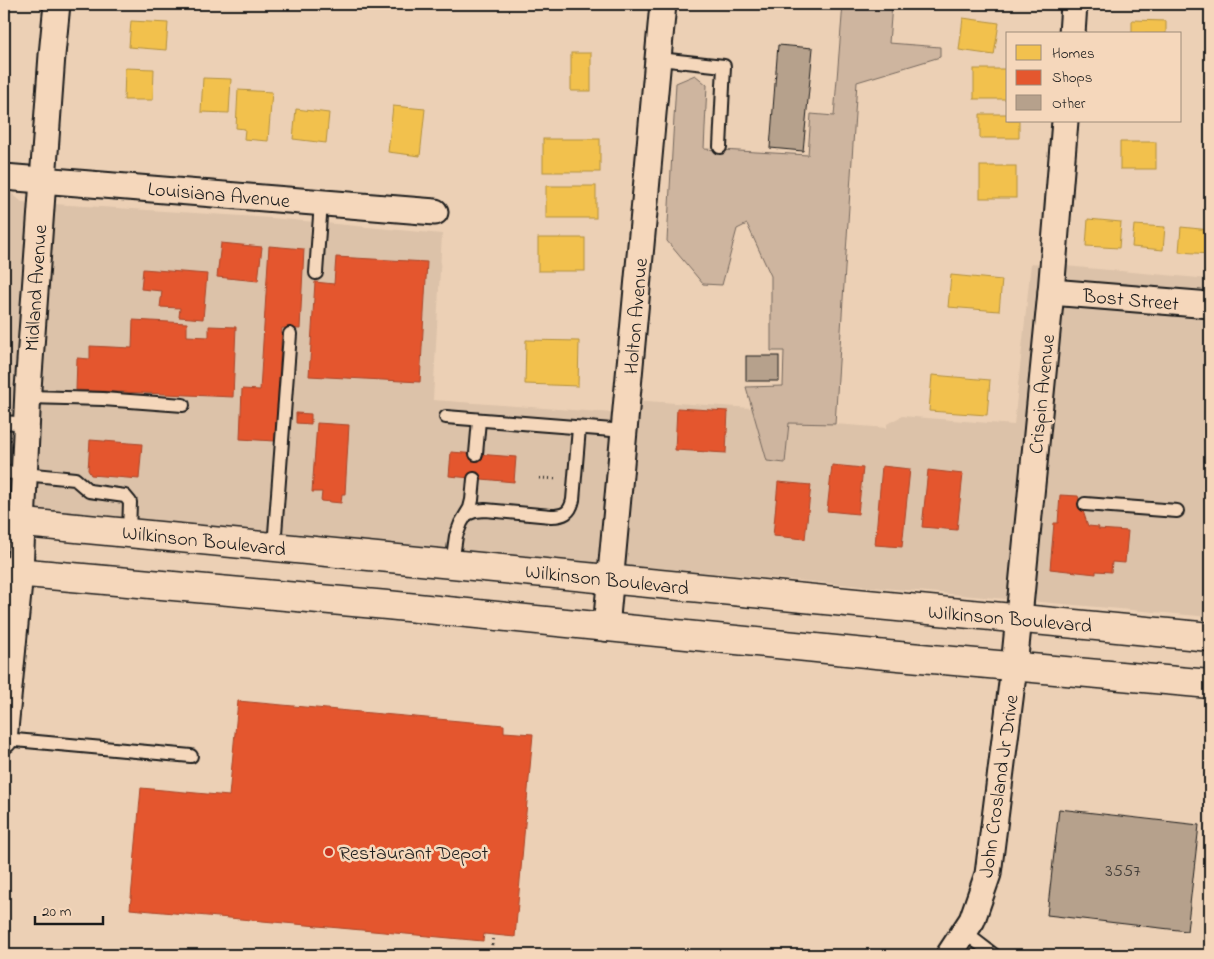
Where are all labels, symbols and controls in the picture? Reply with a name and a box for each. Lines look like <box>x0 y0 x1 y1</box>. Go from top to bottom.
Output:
legend <box>1006 32 1182 122</box>
text: Homes <box>1052 43 1095 65</box>
text: Shops <box>1052 67 1092 89</box>
text: Other <box>1052 93 1086 115</box>
street label: Louisiana Avenue <box>146 176 291 217</box>
street label: Midland Avenue <box>19 224 56 353</box>
street label: Holton Avenue <box>618 257 657 376</box>
street label: Bost Street <box>1081 283 1180 320</box>
street label: Crispin Avenue <box>1023 333 1064 456</box>
street label: Wilkinson Boulevard <box>120 519 287 566</box>
street label: Wilkinson Boulevard <box>523 558 690 605</box>
street label: Wilkinson Boulevard <box>927 599 1093 642</box>
street label: John Crosland Jr Drive <box>973 693 1028 880</box>
place label: Restaurant Depot <box>339 840 489 869</box>
marker: Restaurant Depot <box>323 846 335 858</box>
house number: 3557 <box>1105 859 1141 885</box>
scale bar <box>35 894 102 926</box>
text: 20 m <box>42 901 72 923</box>

